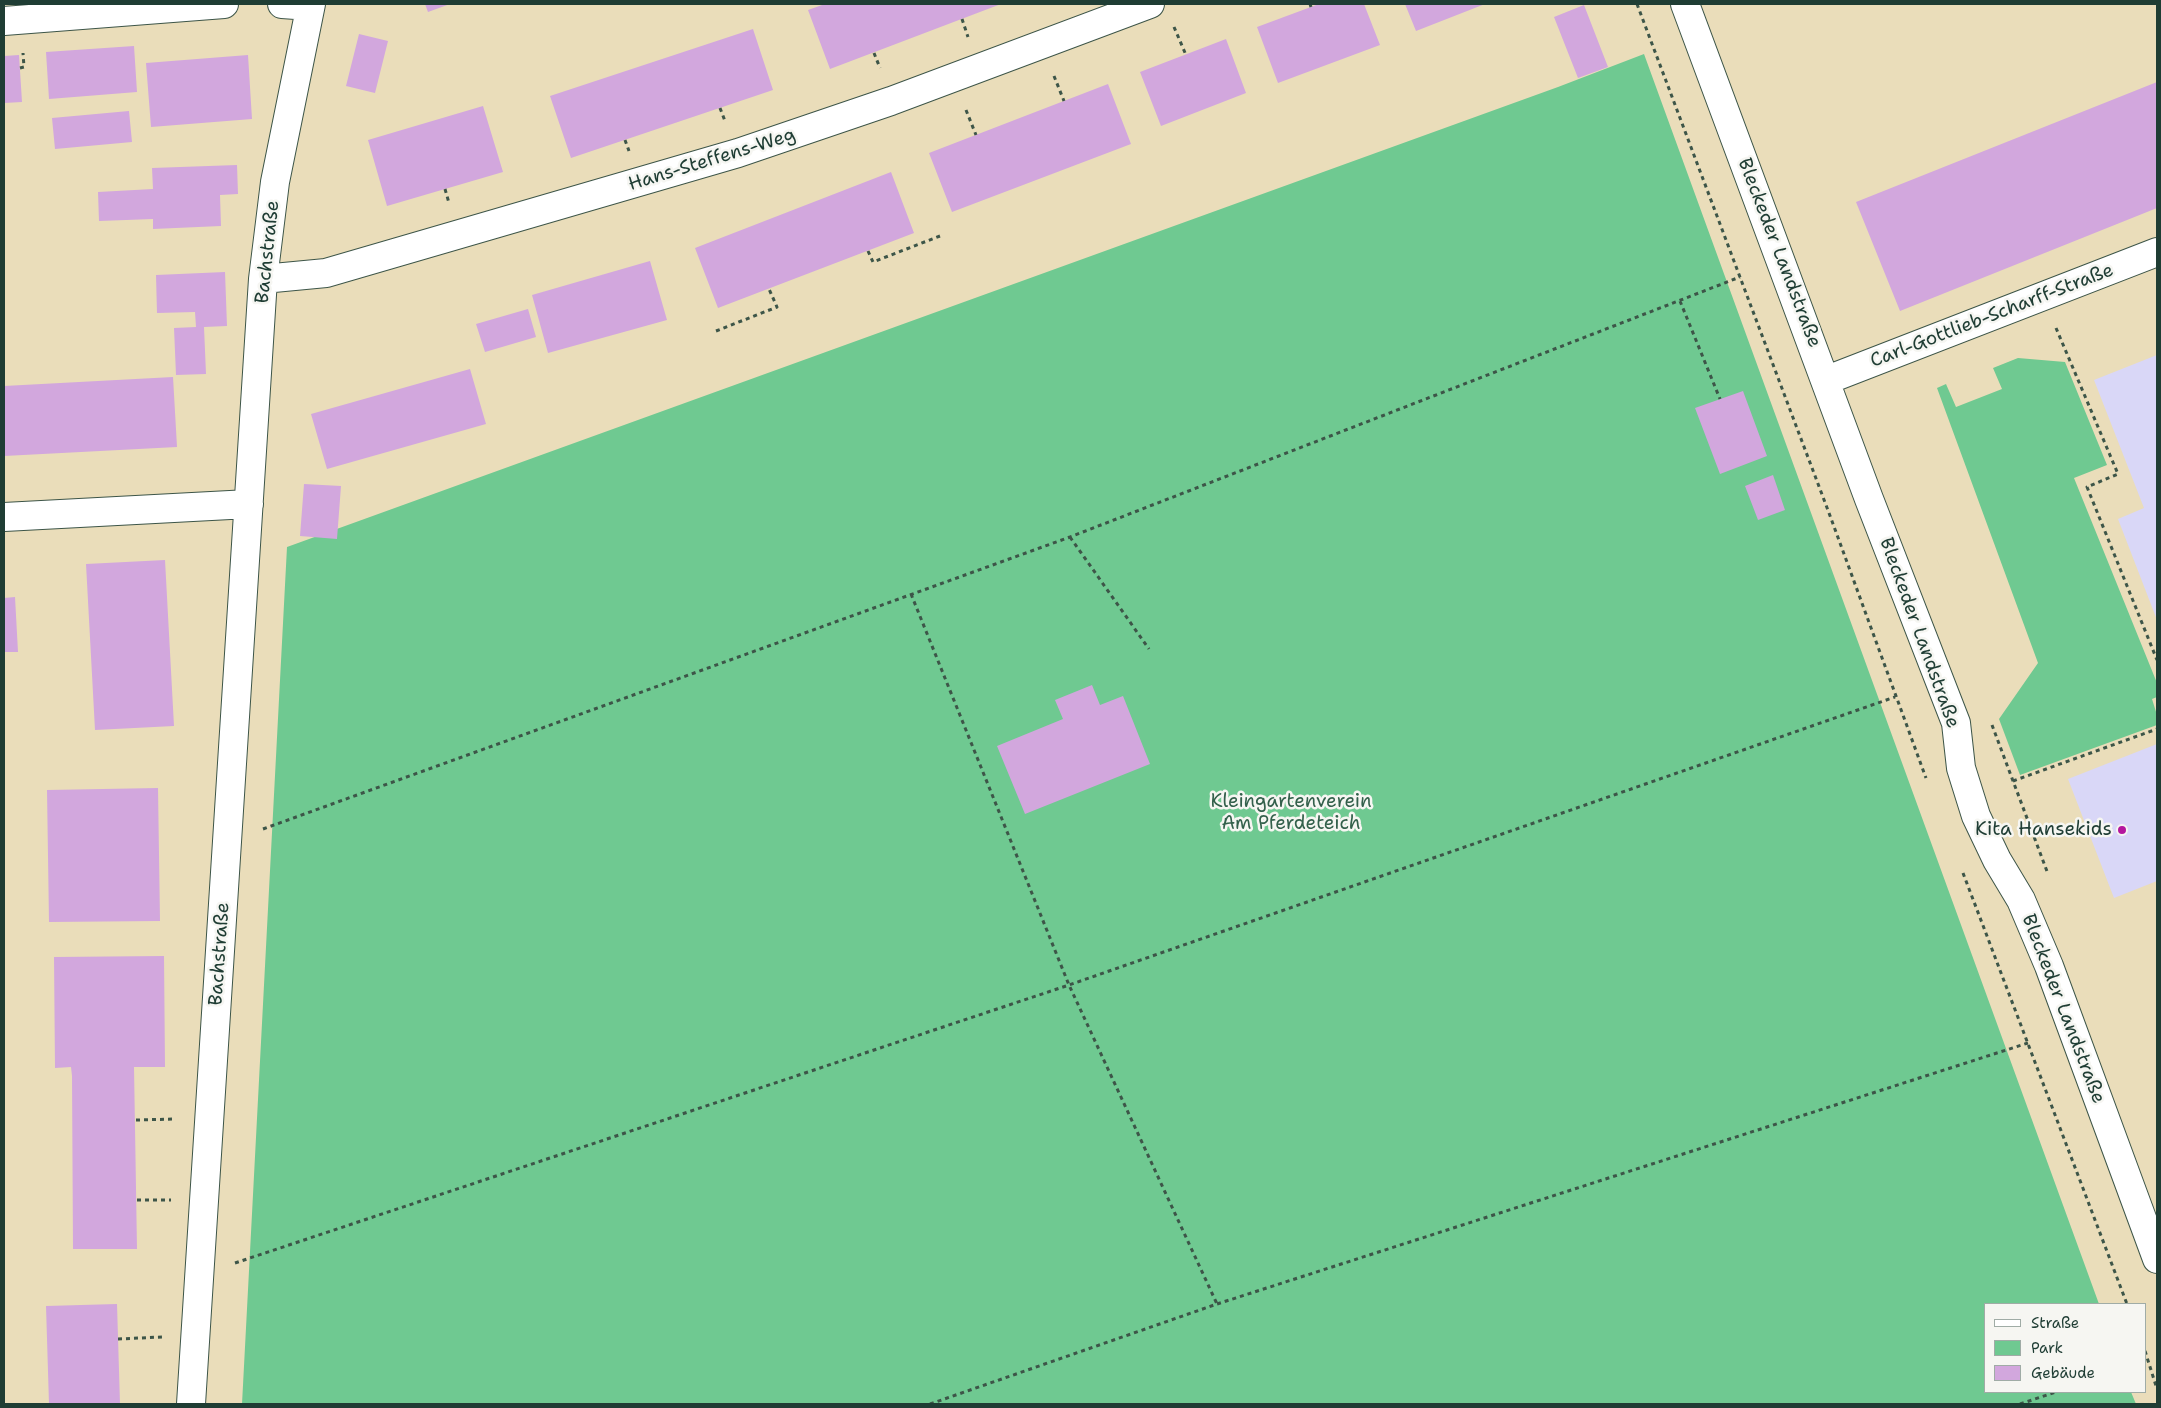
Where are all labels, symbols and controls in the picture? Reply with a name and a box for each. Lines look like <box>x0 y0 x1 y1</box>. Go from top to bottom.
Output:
street label: Hans-Steffens-Weg <box>626 124 798 196</box>
street label: Bleckeder Landstraße <box>1732 155 1826 351</box>
street label: Bachstraße <box>251 199 285 305</box>
street label: Carl-Gottlieb-Scharff-Straße <box>1867 259 2117 373</box>
street label: Bleckeder Landstraße <box>1874 535 1964 731</box>
park label: Kleingartenverein Am Pferdeteich <box>1210 791 1372 835</box>
place label: Kita Hansekids <box>1975 819 2112 841</box>
marker: Kita Hansekids <box>2116 824 2128 836</box>
street label: Bachstraße <box>205 902 235 1006</box>
street label: Bleckeder Landstraße <box>2016 911 2110 1107</box>
legend <box>1984 1303 2146 1393</box>
text: Straße <box>2031 1313 2079 1333</box>
text: Park <box>2031 1338 2063 1358</box>
text: Gebäude <box>2031 1363 2095 1383</box>

